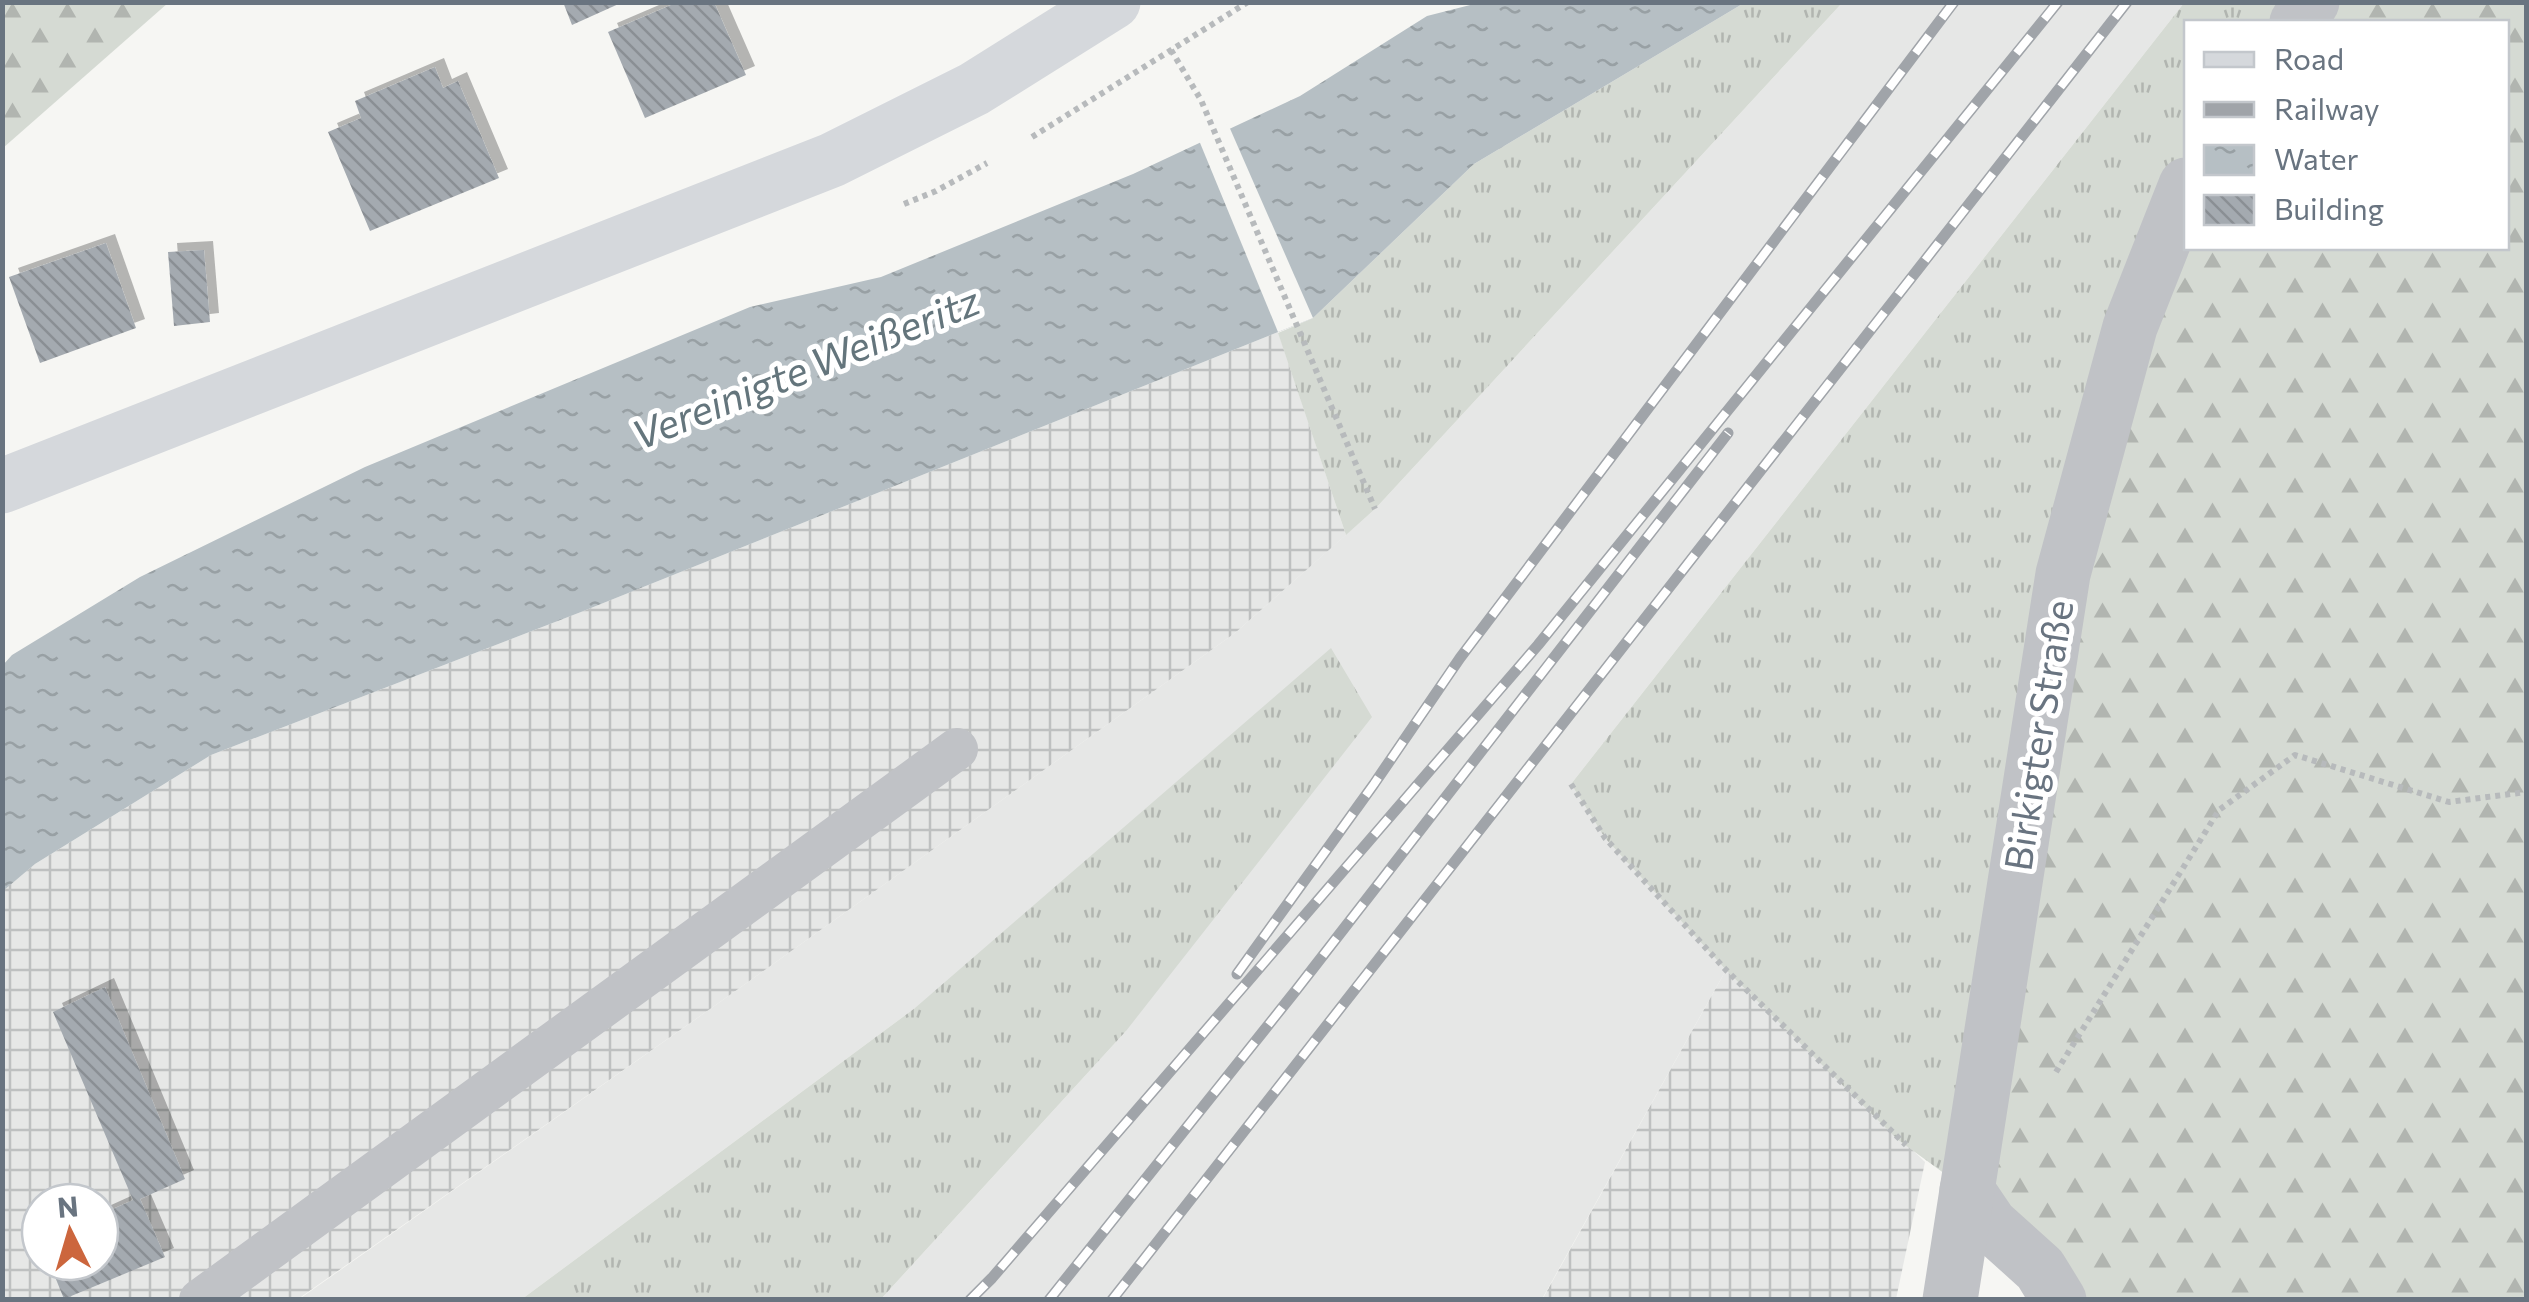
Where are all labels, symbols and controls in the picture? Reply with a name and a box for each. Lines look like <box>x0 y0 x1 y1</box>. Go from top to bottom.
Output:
legend <box>2184 20 2509 250</box>
text: Road <box>2274 39 2344 76</box>
text: Railway <box>2274 89 2380 126</box>
text: Water <box>2274 139 2359 176</box>
text: Building <box>2274 189 2384 226</box>
water label: Vereinigte Weißeritz <box>624 274 986 458</box>
street label: Birkigter Straße <box>1992 596 2082 874</box>
north arrow <box>20 1182 120 1282</box>
text: N <box>56 1188 80 1224</box>

